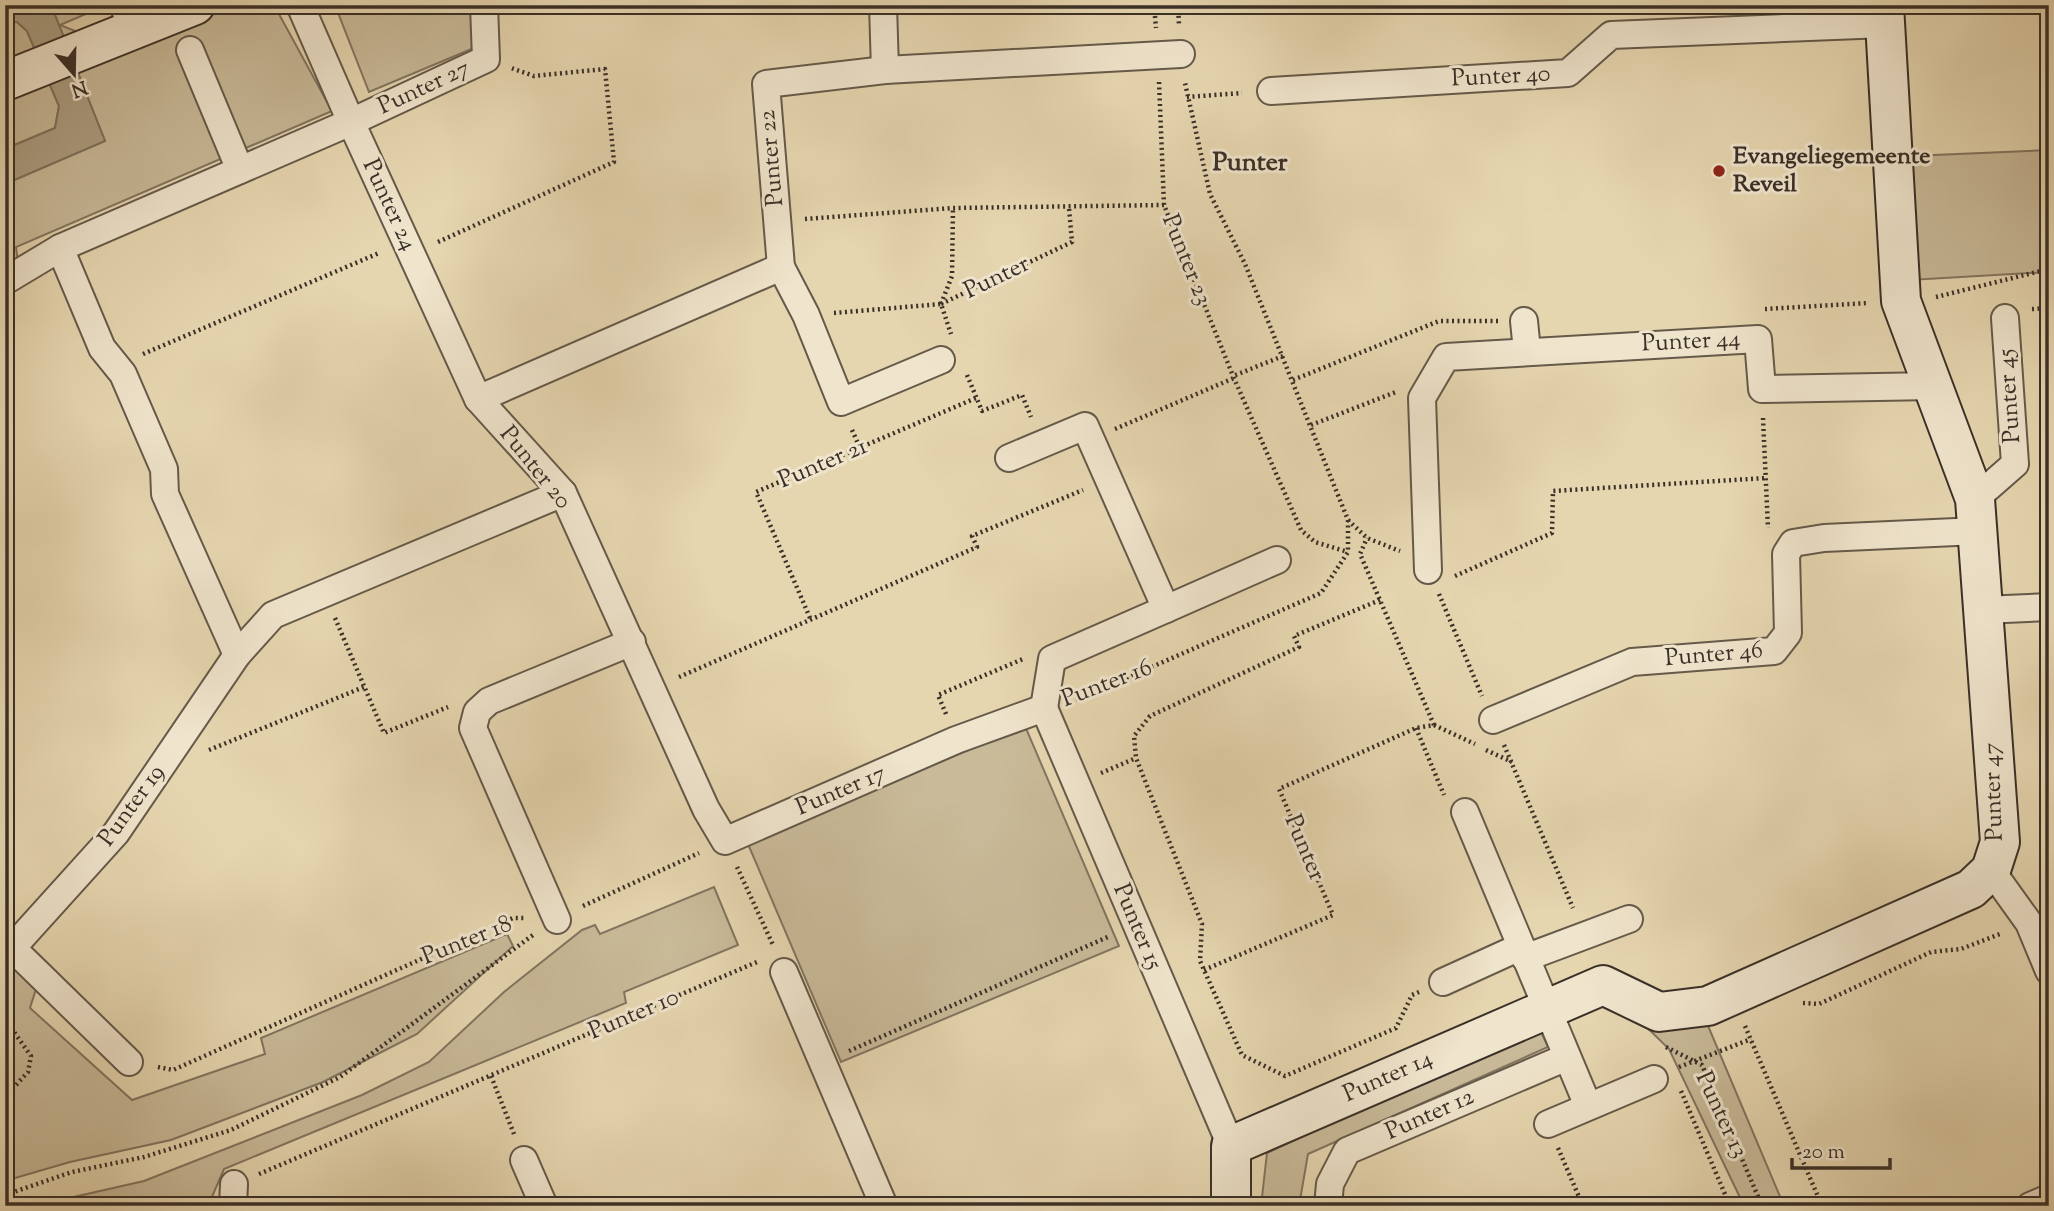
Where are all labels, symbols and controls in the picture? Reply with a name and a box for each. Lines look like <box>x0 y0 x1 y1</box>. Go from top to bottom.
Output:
north arrow <box>38 38 108 108</box>
street label: Punter 27 <box>373 52 475 124</box>
street label: Punter 40 <box>1451 57 1551 97</box>
text: N <box>67 72 91 103</box>
street label: Punter 22 <box>751 108 793 208</box>
place label: Evangeliegemeente Reveil <box>1733 140 1930 202</box>
district label: Punter <box>1212 145 1288 182</box>
street label: Punter 24 <box>353 153 425 257</box>
marker: Evangeliegemeente Reveil <box>1711 163 1727 179</box>
street label: Punter 23 <box>1152 209 1220 311</box>
street label: Punter <box>958 248 1036 308</box>
street label: Punter 44 <box>1641 322 1741 362</box>
street label: Punter 45 <box>1990 348 2030 444</box>
street label: Punter 20 <box>491 419 579 517</box>
street label: Punter 21 <box>773 430 873 498</box>
street label: Punter 46 <box>1664 634 1764 676</box>
street label: Punter 16 <box>1057 651 1157 717</box>
street label: Punter 47 <box>1975 742 2013 842</box>
street label: Punter 17 <box>791 757 891 825</box>
street label: Punter 19 <box>91 758 173 854</box>
street label: Punter <box>1275 809 1333 887</box>
street label: Punter 15 <box>1104 879 1170 975</box>
street label: Punter 18 <box>417 908 517 974</box>
street label: Punter 10 <box>584 981 684 1049</box>
street label: Punter 14 <box>1338 1042 1438 1112</box>
street label: Punter 13 <box>1686 1066 1756 1164</box>
street label: Punter 12 <box>1380 1080 1480 1150</box>
scale bar <box>1792 1127 1890 1171</box>
text: 20 m <box>1802 1138 1845 1168</box>

